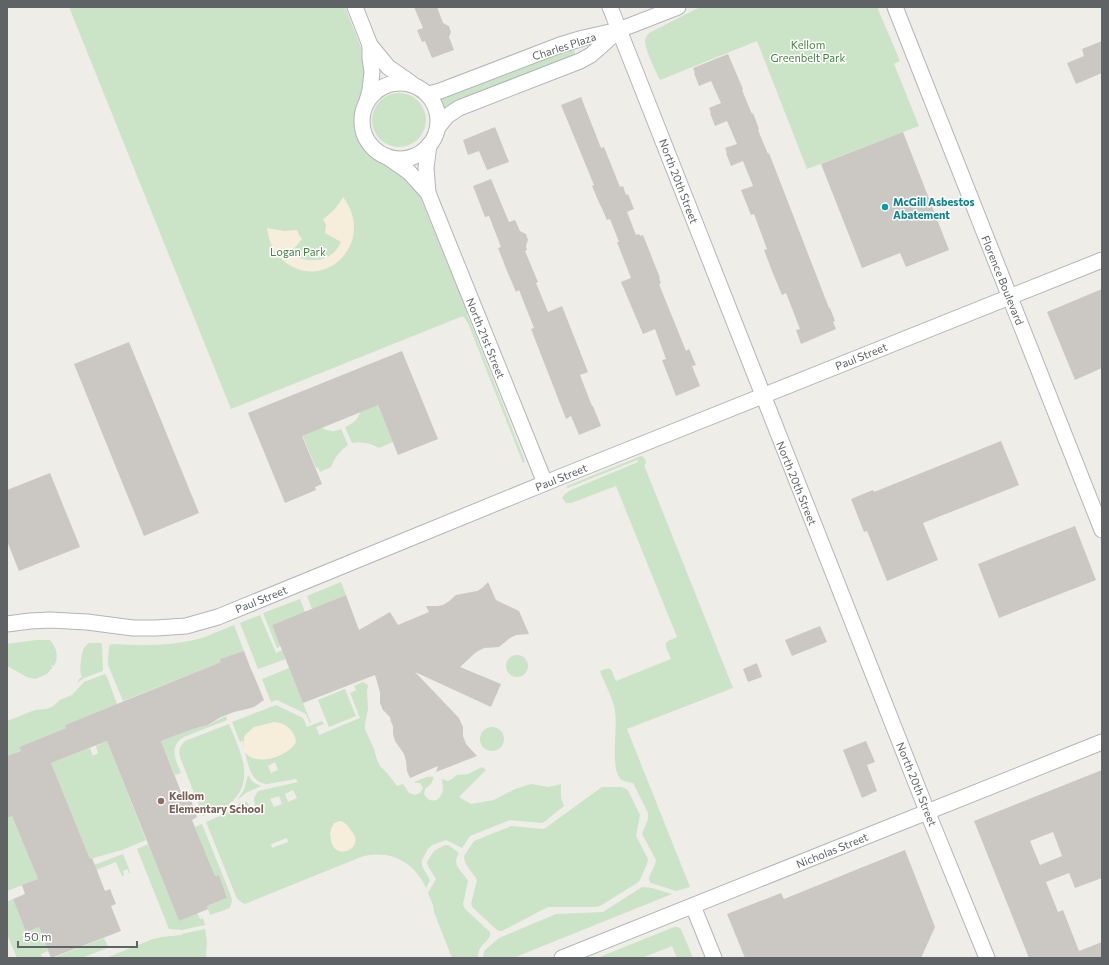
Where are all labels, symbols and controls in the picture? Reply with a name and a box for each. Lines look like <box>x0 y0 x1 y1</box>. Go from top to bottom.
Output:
street label: Charles Plaza <box>530 30 598 62</box>
park label: Kellom Greenbelt Park <box>771 38 845 64</box>
street label: North 20th Street <box>657 137 701 226</box>
place label: McGill Asbestos Abatement <box>893 195 975 221</box>
marker: McGill Asbestos Abatement <box>880 202 890 212</box>
street label: Florence Boulevard <box>979 233 1027 327</box>
park label: Logan Park <box>270 245 326 258</box>
street label: North 21st Street <box>464 296 508 381</box>
street label: Paul Street <box>833 340 889 372</box>
street label: North 20th Street <box>774 439 820 527</box>
street label: Paul Street <box>533 461 589 493</box>
street label: Paul Street <box>233 583 289 615</box>
street label: North 20th Street <box>894 740 940 828</box>
place label: Kellom Elementary School <box>169 789 264 815</box>
marker: Kellom Elementary School <box>156 796 166 806</box>
street label: Nicholas Street <box>794 830 870 870</box>
scale bar <box>18 923 137 949</box>
text: 50 m <box>24 929 52 943</box>

